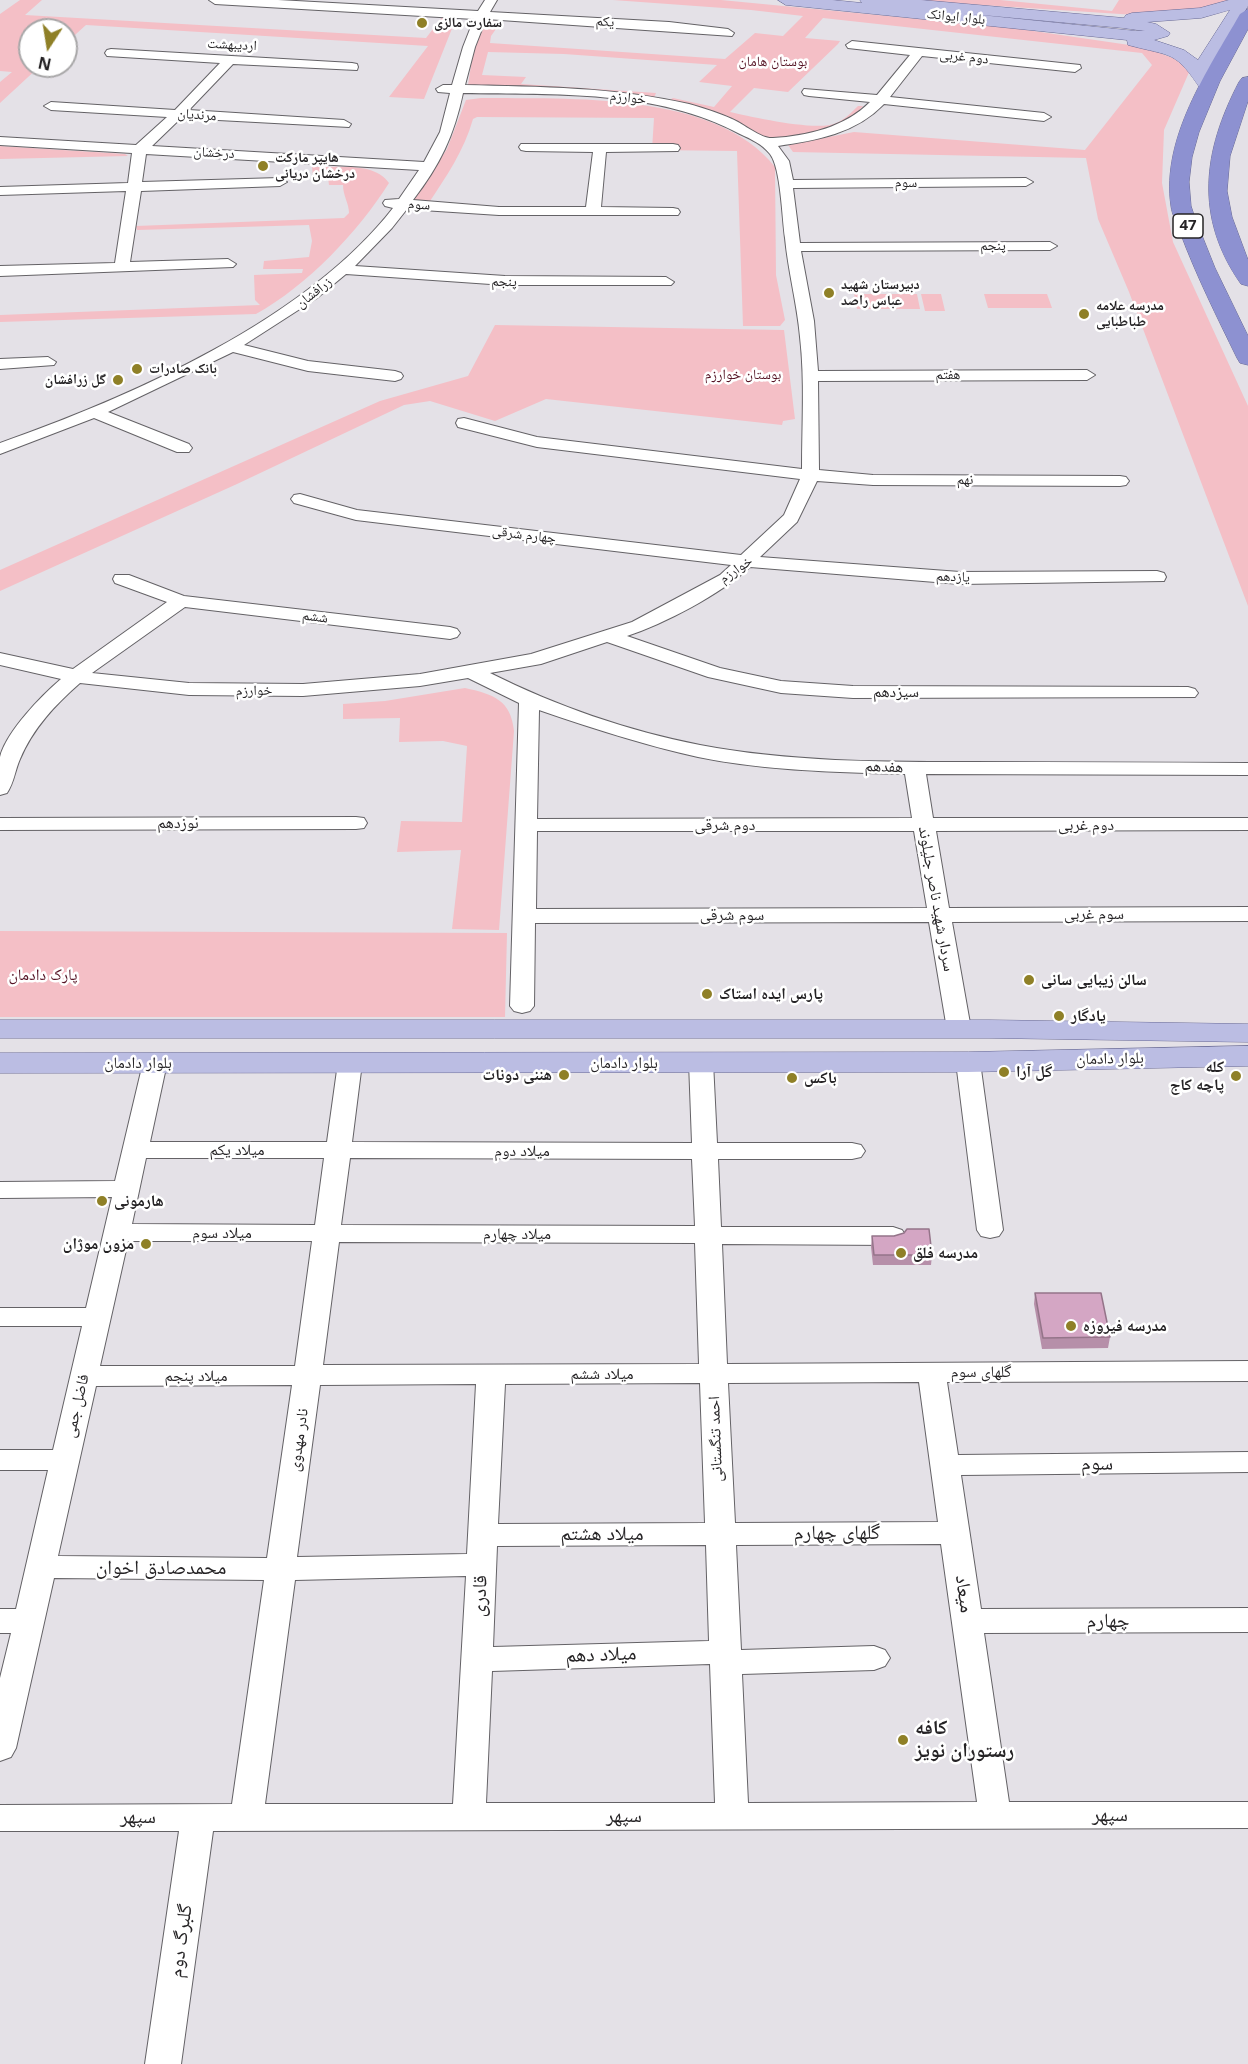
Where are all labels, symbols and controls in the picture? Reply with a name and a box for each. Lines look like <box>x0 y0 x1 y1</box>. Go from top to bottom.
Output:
street label: بلوار ایوانک <box>926 6 986 28</box>
street label: یکم <box>595 13 615 31</box>
place label: سفارت مالزی <box>434 15 502 31</box>
marker: سفارت مالزی <box>415 16 429 30</box>
north arrow <box>18 18 78 78</box>
street label: اردیبهشت <box>207 35 257 55</box>
street label: دوم غربی <box>939 46 989 68</box>
text: N <box>36 52 53 76</box>
park label: بوستان هامان <box>739 54 807 70</box>
street label: خوارزم <box>609 88 647 108</box>
street label: مرنديان <box>177 105 217 125</box>
street label: درخشان <box>193 144 235 162</box>
place label: هایپر مارکت درخشان دریانی <box>275 150 355 182</box>
marker: هایپر مارکت درخشان دریانی <box>256 159 270 173</box>
street label: سوم <box>895 175 917 191</box>
street label: سوم <box>407 196 431 214</box>
road number: 47 <box>1173 214 1203 238</box>
street label: پنجم <box>980 238 1006 254</box>
street label: پنجم <box>491 273 517 291</box>
street label: زرافشان <box>293 274 335 312</box>
place label: دبیرستان شهید عباس راصد <box>841 277 920 310</box>
marker: دبیرستان شهید عباس راصد <box>822 286 836 300</box>
place label: مدرسه علامه طباطبایی <box>1096 298 1164 330</box>
marker: مدرسه علامه طباطبایی <box>1077 307 1091 321</box>
place label: بانک صادرات <box>149 361 217 377</box>
marker: بانک صادرات <box>130 362 144 376</box>
park label: بوستان خوارزم <box>705 367 781 383</box>
street label: هفتم <box>936 367 960 383</box>
place label: گل زرافشان <box>45 372 106 388</box>
marker: گل زرافشان <box>111 373 125 387</box>
street label: نهم <box>957 472 973 488</box>
street label: چهارم شرقی <box>491 523 557 547</box>
street label: خوارزم <box>716 553 756 587</box>
street label: یازدهم <box>936 568 970 586</box>
street label: ششم <box>301 607 329 627</box>
street label: خوارزم <box>236 682 272 700</box>
street label: سیزدهم <box>873 682 919 702</box>
street label: هفدهم <box>864 757 904 777</box>
street label: نوزدهم <box>157 813 199 833</box>
street label: دوم شرقی <box>695 815 755 835</box>
street label: دوم غربی <box>1058 815 1114 835</box>
street label: سردار شهید ناصر جلیلوند <box>914 825 958 973</box>
street label: سوم غربی <box>1064 904 1124 924</box>
street label: سوم شرقی <box>700 905 764 925</box>
park label: پارک دادمان <box>8 965 78 985</box>
place label: سالن زیبایی سانی <box>1041 970 1147 990</box>
marker: سالن زیبایی سانی <box>1022 973 1036 987</box>
place label: پارس ایده استاک <box>719 984 823 1004</box>
marker: پارس ایده استاک <box>700 987 714 1001</box>
place label: یادگار <box>1071 1006 1106 1026</box>
marker: یادگار <box>1052 1009 1066 1023</box>
street label: بلوار دادمان <box>1076 1049 1144 1069</box>
street label: بلوار دادمان <box>104 1053 172 1073</box>
street label: بلوار دادمان <box>590 1053 658 1073</box>
place label: کله پاچه کاج <box>1170 1057 1224 1095</box>
place label: گل آرا <box>1016 1062 1052 1082</box>
place label: هننی دونات <box>482 1065 552 1085</box>
marker: گل آرا <box>997 1065 1011 1079</box>
marker: هننی دونات <box>557 1068 571 1082</box>
place label: باکس <box>804 1068 837 1088</box>
marker: کله پاچه کاج <box>1229 1069 1243 1083</box>
marker: باکس <box>785 1071 799 1085</box>
street label: میلاد یکم <box>210 1140 264 1160</box>
street label: میلاد دوم <box>494 1141 550 1161</box>
place label: هارمونی <box>114 1191 164 1211</box>
marker: هارمونی <box>95 1194 109 1208</box>
street label: میلاد سوم <box>192 1223 252 1243</box>
street label: میلاد چهارم <box>483 1224 551 1244</box>
place label: مزون موژان <box>63 1234 134 1254</box>
marker: مزون موژان <box>139 1237 153 1251</box>
place label: مدرسه فلق <box>913 1243 978 1263</box>
marker: مدرسه فلق <box>894 1246 908 1260</box>
place label: مدرسه فیروزه <box>1083 1316 1167 1336</box>
marker: مدرسه فیروزه <box>1064 1319 1078 1333</box>
street label: گلهای سوم <box>951 1362 1011 1382</box>
street label: میلاد ششم <box>570 1364 634 1384</box>
street label: میلاد پنجم <box>165 1366 227 1386</box>
street label: فاضل جمی <box>60 1372 94 1440</box>
street label: احمد تنگستانی <box>705 1396 727 1482</box>
street label: نادر مهدوی <box>285 1407 313 1473</box>
street label: سوم <box>1081 1452 1113 1476</box>
street label: گلهای چهارم <box>794 1521 880 1545</box>
street label: میلاد هشتم <box>560 1522 644 1546</box>
street label: محمدصادق اخوان <box>96 1556 226 1580</box>
street label: قادری <box>467 1574 493 1618</box>
street label: میعاد <box>949 1574 979 1614</box>
street label: چهارم <box>1087 1609 1129 1633</box>
street label: میلاد دهم <box>565 1642 637 1668</box>
place label: کافه رستوران نویز <box>915 1716 1014 1763</box>
marker: کافه رستوران نویز <box>896 1733 910 1747</box>
street label: سپهر <box>1092 1803 1128 1827</box>
street label: سپهر <box>606 1804 642 1828</box>
street label: سپهر <box>120 1805 156 1829</box>
street label: گلبرگ دوم <box>164 1903 198 1979</box>

